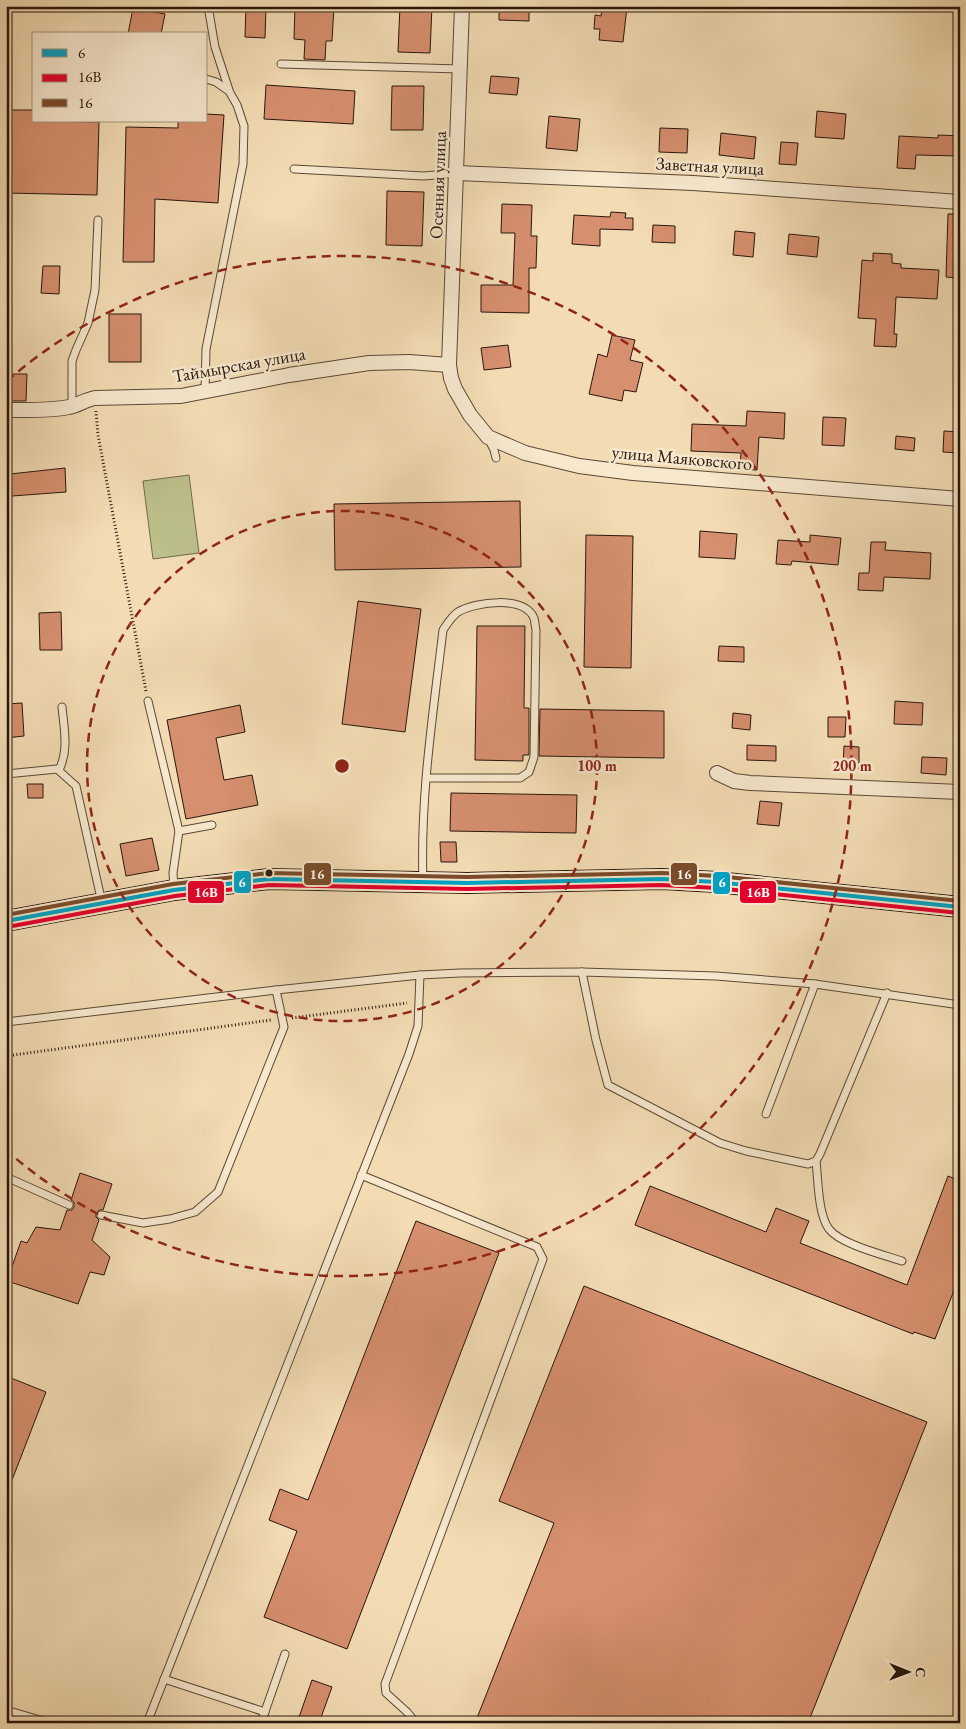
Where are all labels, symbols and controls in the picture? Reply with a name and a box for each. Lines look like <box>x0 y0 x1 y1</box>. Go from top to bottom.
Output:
legend <box>32 32 208 122</box>
text: 6 <box>78 43 85 62</box>
text: 16В <box>78 67 101 86</box>
text: 16 <box>78 93 92 112</box>
street label: Осенняя улица <box>424 130 451 239</box>
street label: Заветная улица <box>655 151 766 180</box>
street label: Таймырская улица <box>171 341 308 388</box>
street label: улица Маяковского <box>611 440 753 475</box>
text: 100 m <box>577 756 617 775</box>
text: 200 m <box>832 756 872 775</box>
centre of rings <box>333 757 351 775</box>
line badge: 16 <box>303 862 332 886</box>
line badge: 16 <box>670 862 698 886</box>
text: 16 <box>310 865 325 883</box>
text: 16 <box>677 865 692 883</box>
unlabelled marker <box>264 868 274 878</box>
line badge: 6 <box>233 870 252 894</box>
line badge: 6 <box>712 871 731 895</box>
text: 6 <box>238 873 246 891</box>
text: 6 <box>718 873 726 891</box>
line badge: 16В <box>187 880 225 904</box>
line badge: 16В <box>739 880 777 904</box>
text: 16В <box>194 883 218 901</box>
text: 16В <box>746 883 770 901</box>
north arrow <box>884 1646 934 1696</box>
text: С <box>912 1667 930 1677</box>

